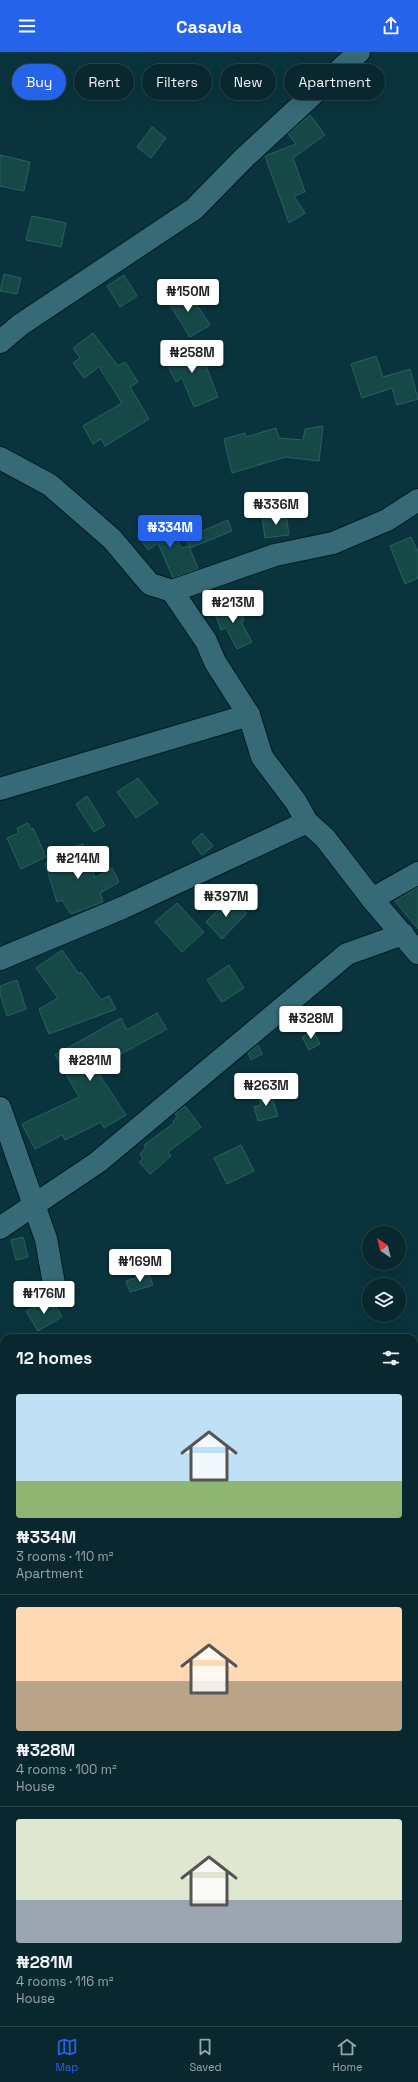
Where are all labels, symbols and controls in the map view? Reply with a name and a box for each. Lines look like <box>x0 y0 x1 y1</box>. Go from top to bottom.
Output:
icon: menu <box>16 15 38 37</box>
text: Casavia <box>176 15 242 38</box>
icon: share <box>380 15 402 37</box>
chip: Buy <box>12 64 66 100</box>
chip: Rent <box>74 64 134 100</box>
chip: Filters <box>142 64 212 100</box>
chip: New <box>220 64 276 100</box>
chip: Apartment <box>284 64 385 100</box>
pin: ₦150M <box>160 279 216 313</box>
text: ₦150M <box>166 283 210 300</box>
pin: ₦258M <box>164 340 220 374</box>
text: ₦258M <box>169 344 215 361</box>
pin: ₦336M <box>248 492 304 526</box>
text: ₦336M <box>253 496 299 513</box>
pin: ₦334M <box>142 515 198 549</box>
text: ₦334M <box>147 519 193 536</box>
pin: ₦213M <box>205 590 261 624</box>
text: ₦213M <box>211 594 255 611</box>
pin: ₦214M <box>50 846 106 880</box>
text: ₦214M <box>56 850 100 867</box>
pin: ₦397M <box>198 884 254 918</box>
text: ₦397M <box>204 888 248 905</box>
pin: ₦328M <box>283 1006 339 1040</box>
text: ₦328M <box>288 1010 334 1027</box>
pin: ₦281M <box>62 1048 118 1082</box>
text: ₦281M <box>68 1052 112 1069</box>
pin: ₦263M <box>238 1073 294 1107</box>
text: ₦263M <box>243 1077 289 1094</box>
north arrow <box>362 1226 406 1270</box>
map controls <box>362 1226 406 1322</box>
pin: ₦169M <box>112 1249 168 1283</box>
text: ₦169M <box>118 1253 162 1270</box>
button: layers <box>362 1278 406 1322</box>
pin: ₦176M <box>16 1281 72 1315</box>
text: ₦176M <box>22 1285 66 1302</box>
text: 12 homes <box>16 1347 92 1369</box>
icon: filters <box>380 1347 402 1369</box>
icon: home <box>173 1420 245 1492</box>
text: ₦334M <box>16 1526 76 1548</box>
text: 3 rooms · 110 m² <box>16 1548 114 1565</box>
text: Apartment <box>16 1565 84 1582</box>
icon: home <box>173 1633 245 1705</box>
text: ₦328M <box>16 1739 75 1761</box>
text: 4 rooms · 100 m² <box>16 1761 117 1778</box>
text: House <box>16 1778 55 1795</box>
icon: home <box>173 1845 245 1917</box>
text: ₦281M <box>16 1951 73 1973</box>
text: 4 rooms · 116 m² <box>16 1973 113 1990</box>
text: House <box>16 1990 55 2007</box>
tab: Map <box>55 2036 78 2074</box>
tab: Saved <box>189 2036 221 2074</box>
tab: Home <box>332 2036 362 2074</box>

